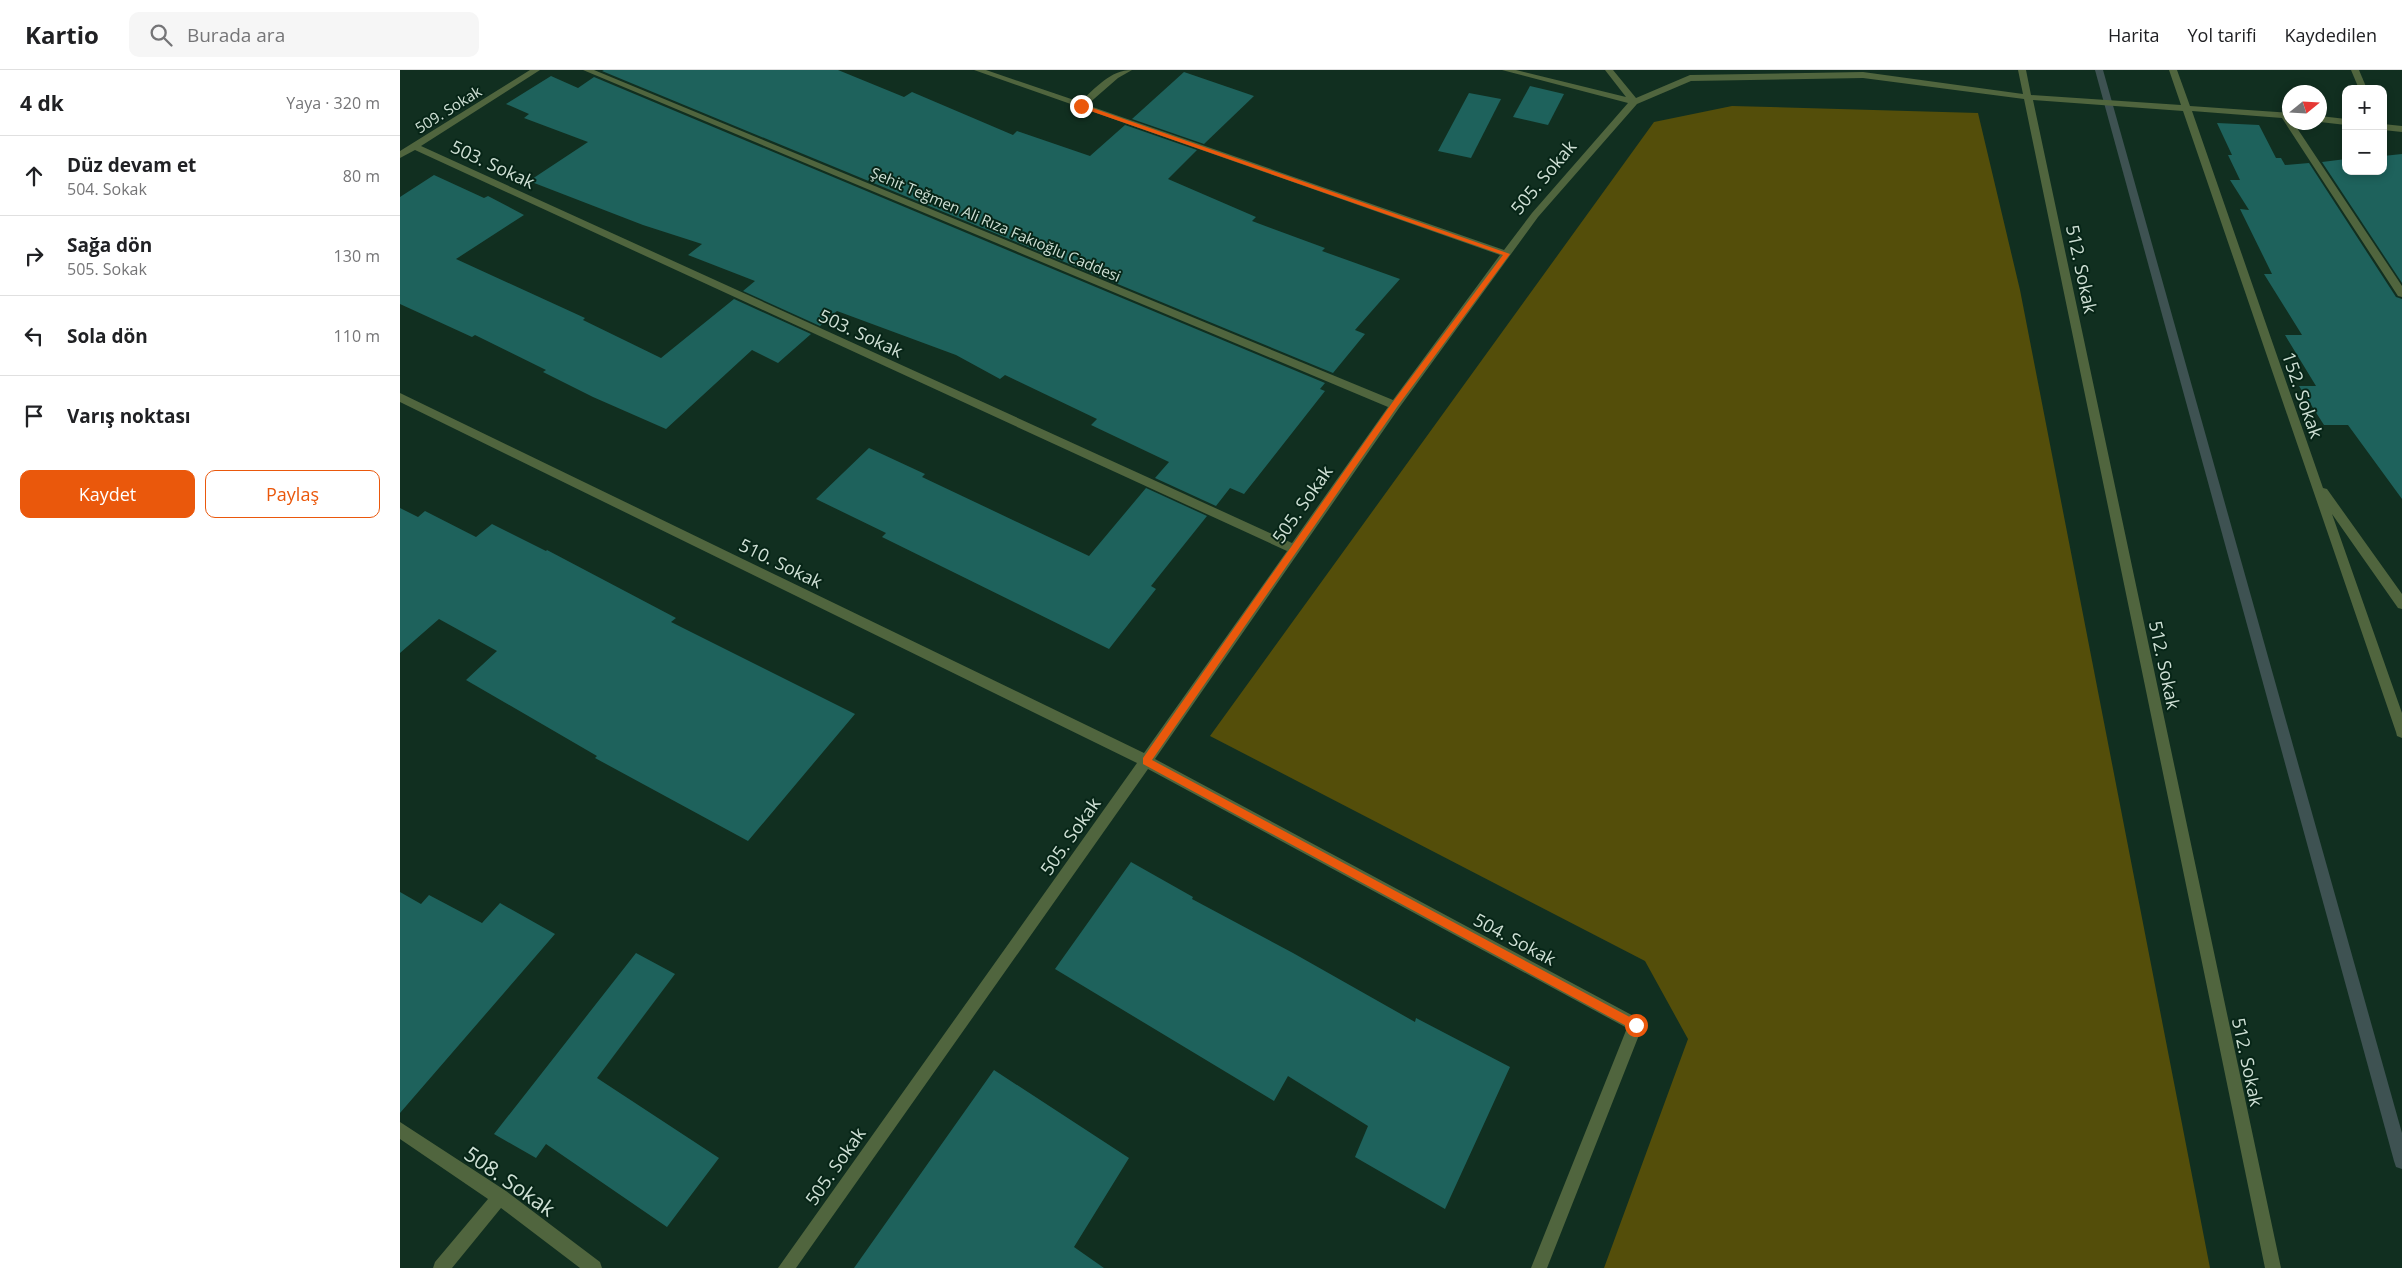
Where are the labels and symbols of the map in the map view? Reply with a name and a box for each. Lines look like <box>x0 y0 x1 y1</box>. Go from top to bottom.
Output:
street label: 509. Sokak <box>411 81 485 137</box>
north arrow <box>2282 85 2327 130</box>
route end <box>1070 95 1093 118</box>
street label: 503. Sokak <box>447 134 539 194</box>
street label: 505. Sokak <box>1505 134 1581 219</box>
street label: Şehit Teğmen Ali Rıza Fakıoğlu Caddesi <box>868 162 1124 286</box>
street label: 512. Sokak <box>2061 223 2103 316</box>
street label: 503. Sokak <box>815 303 907 363</box>
street label: 152. Sokak <box>2277 349 2329 442</box>
street label: 505. Sokak <box>1266 460 1338 548</box>
street label: 510. Sokak <box>735 533 827 594</box>
street label: 512. Sokak <box>2144 619 2186 712</box>
street label: 505. Sokak <box>1034 792 1106 880</box>
street label: 504. Sokak <box>1470 907 1561 971</box>
route start <box>1625 1014 1648 1037</box>
street label: 512. Sokak <box>2227 1016 2269 1109</box>
street label: 505. Sokak <box>799 1122 871 1210</box>
street label: 508. Sokak <box>459 1139 561 1223</box>

